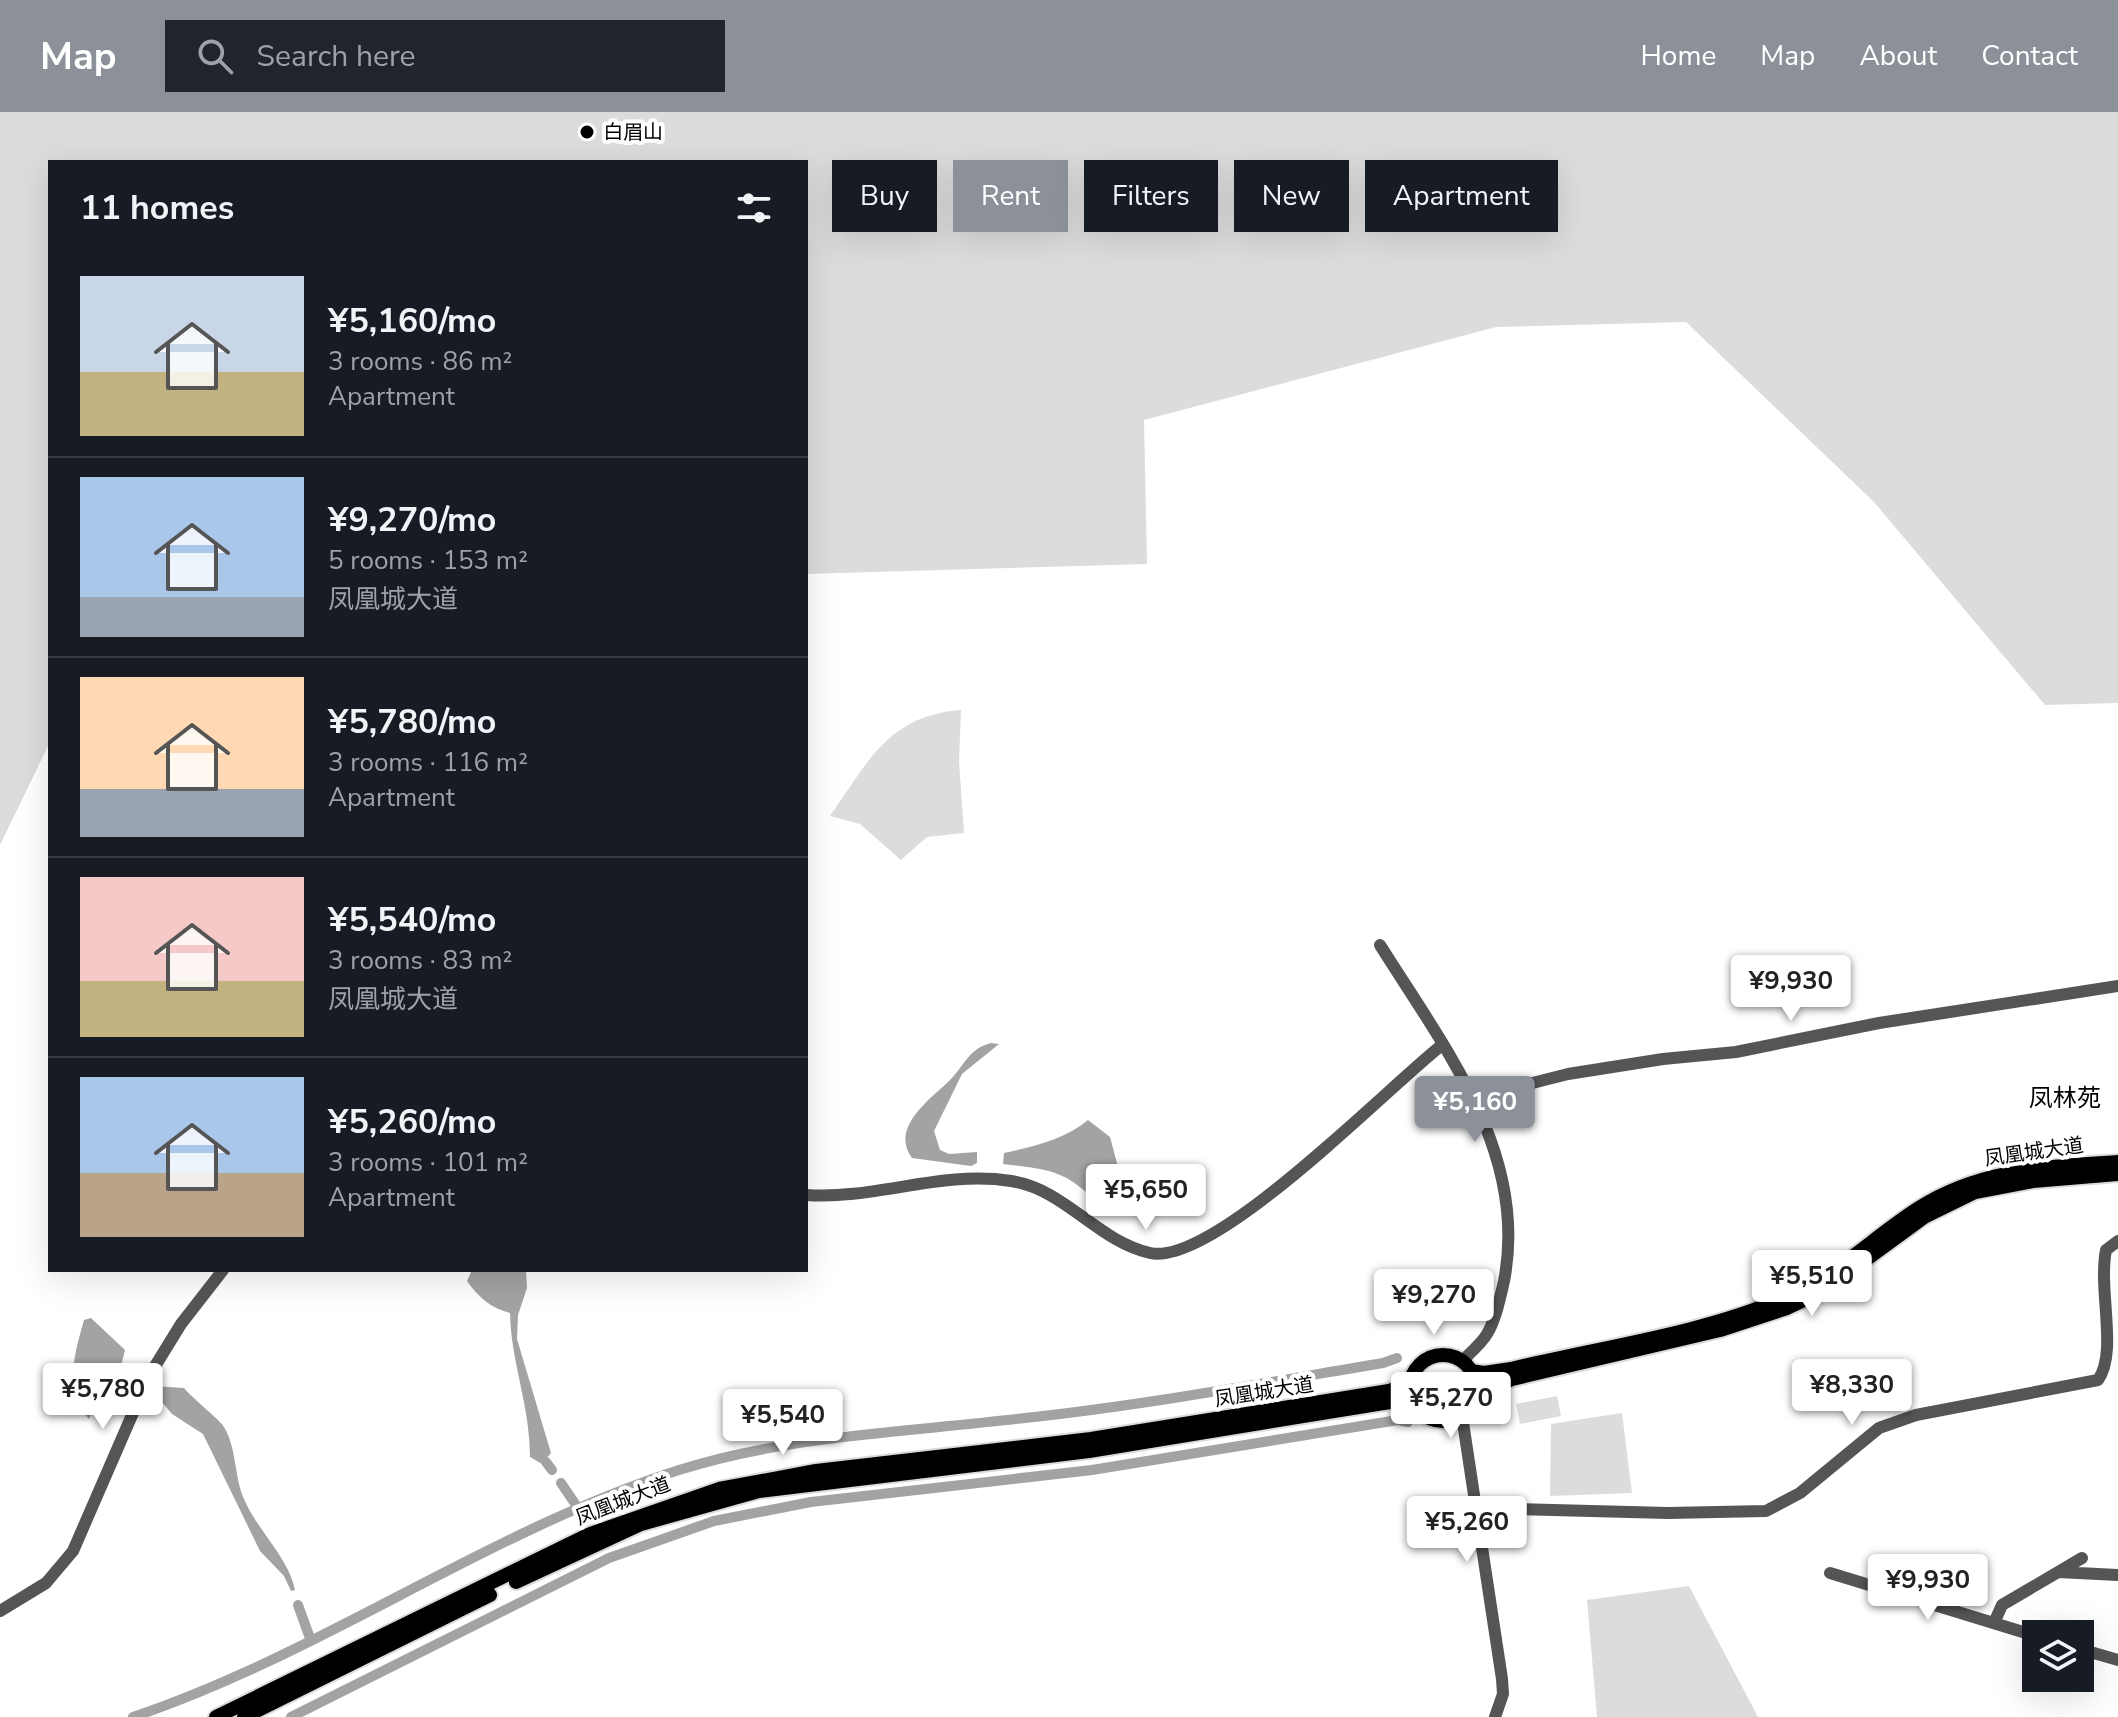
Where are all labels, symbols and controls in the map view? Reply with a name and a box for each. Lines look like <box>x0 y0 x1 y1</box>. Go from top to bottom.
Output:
search box <box>165 20 725 92</box>
text: Map <box>40 31 117 82</box>
icon: search <box>193 34 237 78</box>
text: Search here <box>257 36 416 77</box>
text: Home <box>1641 37 1716 75</box>
text: Map <box>1760 37 1815 75</box>
text: About <box>1859 37 1937 75</box>
text: Contact <box>1981 37 2078 75</box>
place label: 白眉山 <box>603 119 663 146</box>
marker: 白眉山 <box>578 123 596 141</box>
chip: Buy <box>832 160 937 232</box>
chip: Rent <box>953 160 1068 232</box>
chip: Filters <box>1084 160 1218 232</box>
chip: New <box>1234 160 1349 232</box>
chip: Apartment <box>1365 160 1558 232</box>
text: 11 homes <box>80 185 234 231</box>
icon: filters <box>732 186 776 230</box>
text: ¥5,160/mo <box>328 298 496 344</box>
icon: home <box>144 308 240 404</box>
text: 3 rooms · 86 m² <box>328 344 512 379</box>
text: Apartment <box>328 379 455 414</box>
text: ¥9,270/mo <box>328 497 496 543</box>
icon: home <box>144 509 240 605</box>
text: 5 rooms · 153 m² <box>328 543 528 578</box>
text: 凤凰城大道 <box>328 582 458 617</box>
text: ¥5,780/mo <box>328 699 496 745</box>
icon: home <box>144 709 240 805</box>
text: 3 rooms · 116 m² <box>328 745 528 780</box>
text: Apartment <box>328 780 455 815</box>
text: ¥5,540/mo <box>328 897 496 943</box>
icon: home <box>144 909 240 1005</box>
text: 3 rooms · 83 m² <box>328 943 512 978</box>
pin: ¥9,930 <box>1726 955 1856 1023</box>
text: ¥9,930 <box>1749 963 1833 998</box>
text: 凤凰城大道 <box>328 982 458 1017</box>
pin: ¥5,160 <box>1410 1076 1540 1144</box>
district label: 凤林苑 <box>2029 1082 2101 1114</box>
text: ¥5,160 <box>1433 1084 1517 1119</box>
text: ¥5,260/mo <box>328 1099 496 1145</box>
icon: home <box>144 1109 240 1205</box>
street label: 凤凰城大道 <box>1983 1132 2085 1172</box>
text: 3 rooms · 101 m² <box>328 1145 528 1180</box>
pin: ¥5,650 <box>1081 1164 1211 1232</box>
text: ¥5,650 <box>1104 1172 1188 1207</box>
text: Apartment <box>328 1180 455 1215</box>
pin: ¥5,510 <box>1747 1250 1877 1318</box>
text: ¥5,510 <box>1770 1258 1854 1293</box>
pin: ¥9,270 <box>1369 1269 1499 1337</box>
text: ¥9,270 <box>1392 1277 1476 1312</box>
pin: ¥8,330 <box>1787 1359 1917 1427</box>
pin: ¥5,780 <box>38 1363 168 1431</box>
text: ¥8,330 <box>1810 1367 1894 1402</box>
text: ¥5,780 <box>61 1371 145 1406</box>
street label: 凤凰城大道 <box>1213 1371 1315 1413</box>
pin: ¥5,270 <box>1386 1372 1516 1440</box>
text: ¥5,270 <box>1409 1380 1493 1415</box>
pin: ¥5,540 <box>718 1389 848 1457</box>
text: ¥5,540 <box>741 1397 825 1432</box>
street label: 凤凰城大道 <box>571 1470 675 1532</box>
pin: ¥5,260 <box>1402 1496 1532 1564</box>
text: ¥5,260 <box>1425 1504 1509 1539</box>
pin: ¥9,930 <box>1863 1554 1993 1622</box>
text: ¥9,930 <box>1886 1562 1970 1597</box>
map controls <box>2022 1620 2094 1692</box>
button: layers <box>2022 1620 2094 1692</box>

